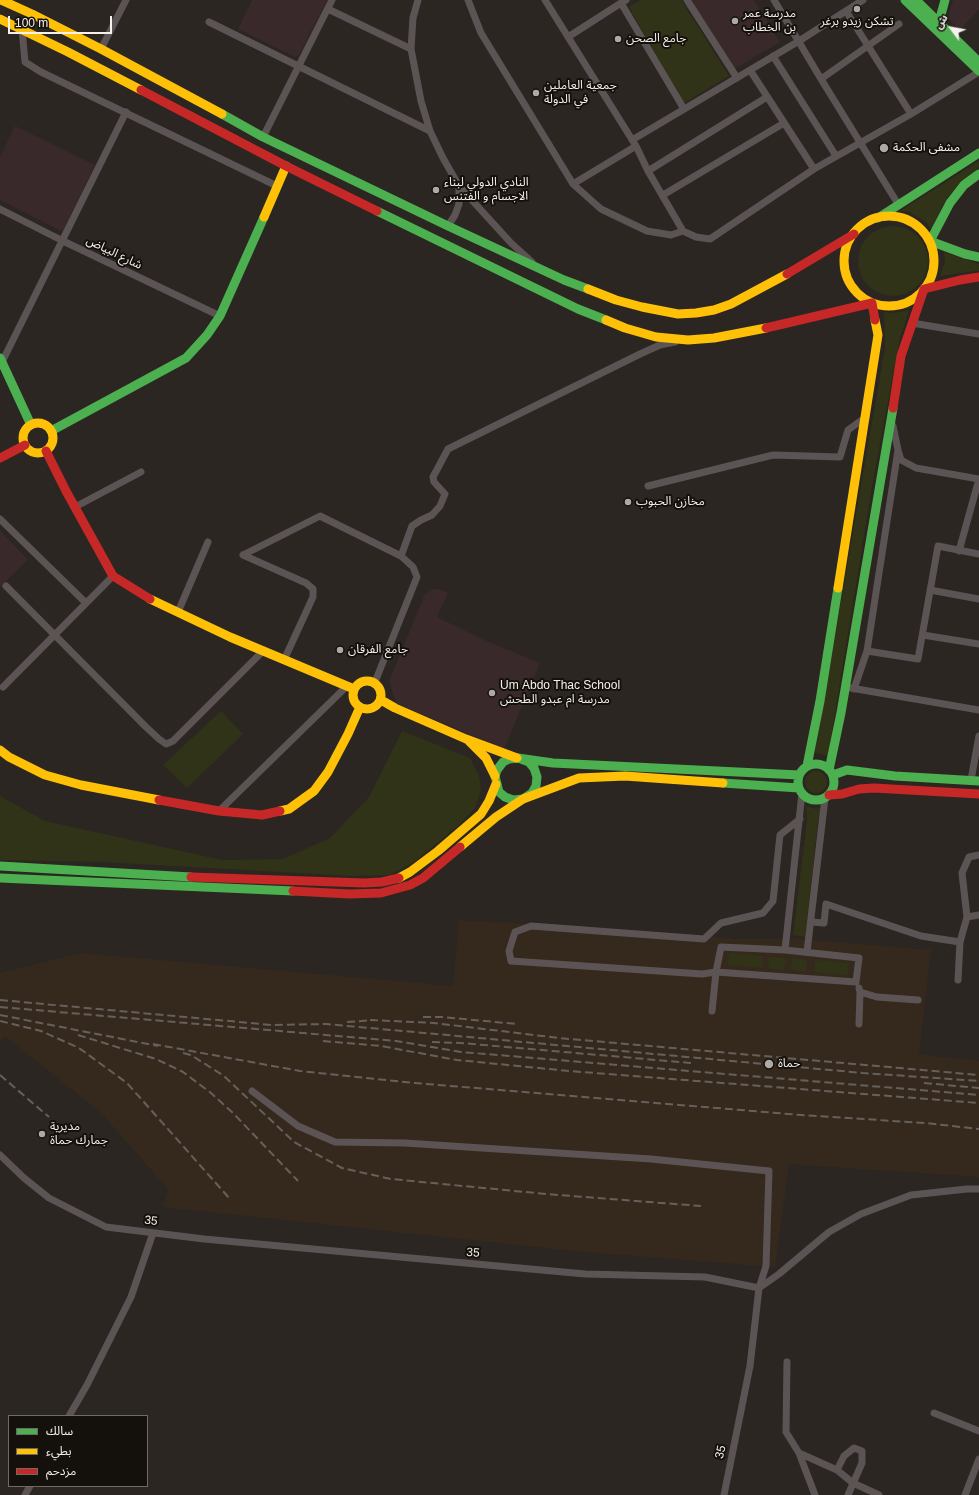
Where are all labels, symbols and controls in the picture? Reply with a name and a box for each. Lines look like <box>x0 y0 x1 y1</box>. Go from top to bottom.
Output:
marker: تشكن زيدو برغر <box>852 4 862 14</box>
place label: مدرسة عمر بن الخطاب <box>743 7 796 35</box>
scale bar <box>10 8 114 34</box>
north arrow <box>931 8 971 48</box>
text: ش <box>932 12 950 31</box>
place label: تشكن زيدو برغر <box>820 15 894 29</box>
text: 100 m <box>15 16 48 30</box>
marker: مدرسة عمر بن الخطاب <box>730 16 740 26</box>
place label: جامع الصحن <box>626 32 686 46</box>
marker: جامع الصحن <box>613 34 623 44</box>
place label: جمعية العاملين في الدولة <box>544 79 617 107</box>
marker: جمعية العاملين في الدولة <box>531 88 541 98</box>
place label: مشفى الحكمة <box>893 141 960 155</box>
marker: مشفى الحكمة <box>878 142 890 154</box>
place label: النادي الدولي لبناء الاجسام و الفتنس <box>444 176 529 204</box>
marker: النادي الدولي لبناء الاجسام و الفتنس <box>431 185 441 195</box>
street label: شارع البياض <box>84 233 144 273</box>
place label: مخازن الحبوب <box>636 495 705 509</box>
marker: مخازن الحبوب <box>623 497 633 507</box>
place label: جامع الفرقان <box>348 643 408 657</box>
marker: جامع الفرقان <box>335 645 345 655</box>
place label: Um Abdo Thac School مدرسة ام عبدو الطحش <box>500 679 620 707</box>
marker: Um Abdo Thac School مدرسة ام عبدو الطحش <box>487 688 497 698</box>
place label: حماة <box>778 1057 800 1071</box>
marker: حماة <box>763 1058 775 1070</box>
place label: مديرية جمارك حماة <box>50 1120 108 1148</box>
marker: مديرية جمارك حماة <box>37 1129 47 1139</box>
street label: 35 <box>143 1213 159 1229</box>
street label: 35 <box>466 1245 480 1261</box>
legend <box>8 1415 148 1487</box>
text: سالك <box>46 1424 73 1438</box>
text: بطيء <box>46 1444 72 1458</box>
street label: 35 <box>713 1444 729 1460</box>
text: مزدحم <box>46 1464 76 1478</box>

